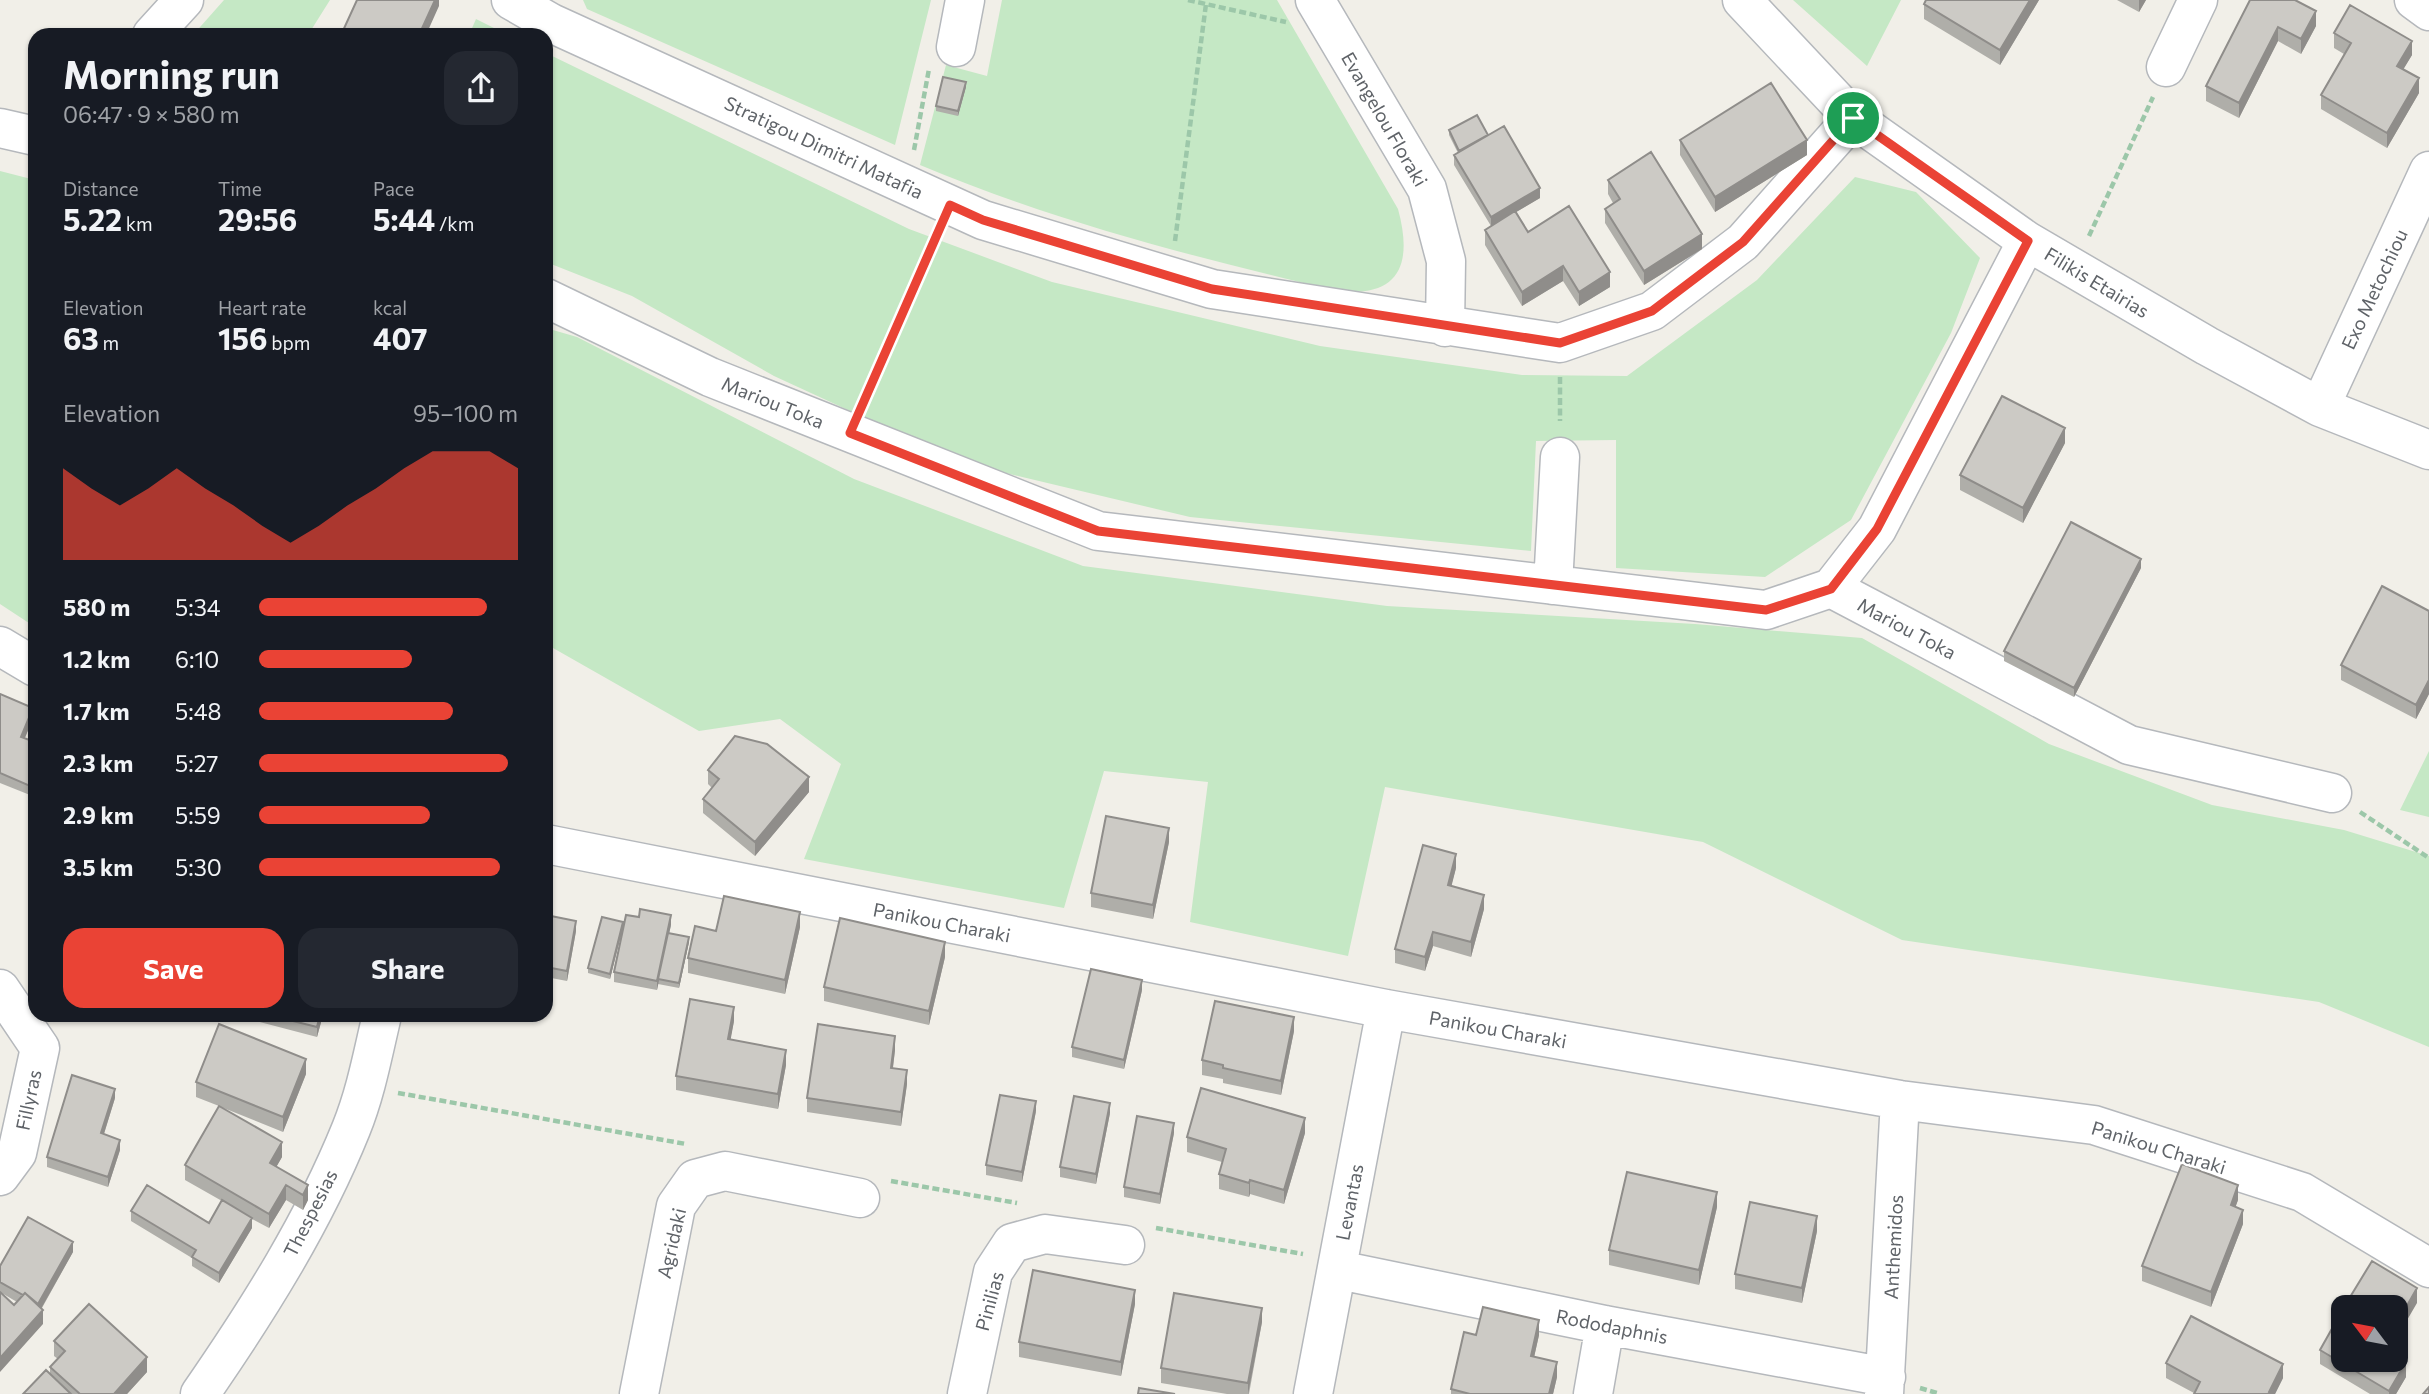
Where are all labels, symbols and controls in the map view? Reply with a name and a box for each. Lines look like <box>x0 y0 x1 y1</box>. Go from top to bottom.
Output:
street label: Evangelou Floraki <box>1337 48 1433 190</box>
text: Morning run <box>63 50 280 97</box>
button: share <box>444 51 518 125</box>
pin <box>1823 88 1883 148</box>
street label: Stratigou Dimitri Matafia <box>721 91 927 203</box>
icon: arrive <box>1834 99 1872 137</box>
text: 06:47 · 9 × 580 m <box>63 100 240 128</box>
text: Distance <box>63 177 139 200</box>
text: Time <box>218 177 262 200</box>
text: Pace <box>373 177 414 200</box>
text: 5.22 <box>63 200 122 237</box>
text: 29:56 <box>218 200 297 237</box>
text: 5:44 <box>373 200 435 237</box>
text: km <box>122 212 153 235</box>
text: /km <box>435 212 474 235</box>
street label: Exo Metochiou <box>2336 225 2412 353</box>
street label: Filikis Etairias <box>2041 242 2153 322</box>
text: Elevation <box>63 296 143 319</box>
text: Heart rate <box>218 296 306 319</box>
text: kcal <box>373 296 407 319</box>
text: 63 <box>63 319 99 356</box>
text: 156 <box>218 319 268 356</box>
text: 407 <box>373 319 428 356</box>
text: m <box>99 331 119 354</box>
text: bpm <box>268 331 310 354</box>
street label: Mariou Toka <box>718 371 828 433</box>
text: Elevation <box>63 399 160 427</box>
text: 95–100 m <box>413 399 518 427</box>
street label: Mariou Toka <box>1854 592 1960 664</box>
text: 580 m <box>63 593 130 621</box>
text: 5:34 <box>175 593 221 621</box>
text: 1.2 km <box>63 645 130 673</box>
text: 6:10 <box>175 645 219 673</box>
text: 1.7 km <box>63 697 130 725</box>
text: 5:48 <box>175 697 221 725</box>
text: 2.3 km <box>63 749 133 777</box>
text: 5:27 <box>175 749 218 777</box>
text: 2.9 km <box>63 801 134 829</box>
text: 5:59 <box>175 801 221 829</box>
text: 3.5 km <box>63 853 133 881</box>
text: 5:30 <box>175 853 222 881</box>
street label: Panikou Charaki <box>871 897 1013 947</box>
button: Save <box>63 928 284 1008</box>
button: Share <box>298 928 518 1008</box>
street label: Panikou Charaki <box>1427 1006 1569 1052</box>
street label: Fillyras <box>10 1068 46 1132</box>
street label: Panikou Charaki <box>2089 1116 2229 1178</box>
street label: Levantas <box>1330 1162 1368 1242</box>
street label: Thespesias <box>278 1165 342 1261</box>
street label: Anthemidos <box>1879 1194 1907 1300</box>
street label: Agridaki <box>652 1206 690 1280</box>
street label: Pinilias <box>970 1269 1008 1333</box>
north arrow <box>2331 1295 2408 1372</box>
map controls <box>2331 1295 2408 1372</box>
street label: Rododaphnis <box>1554 1304 1670 1348</box>

